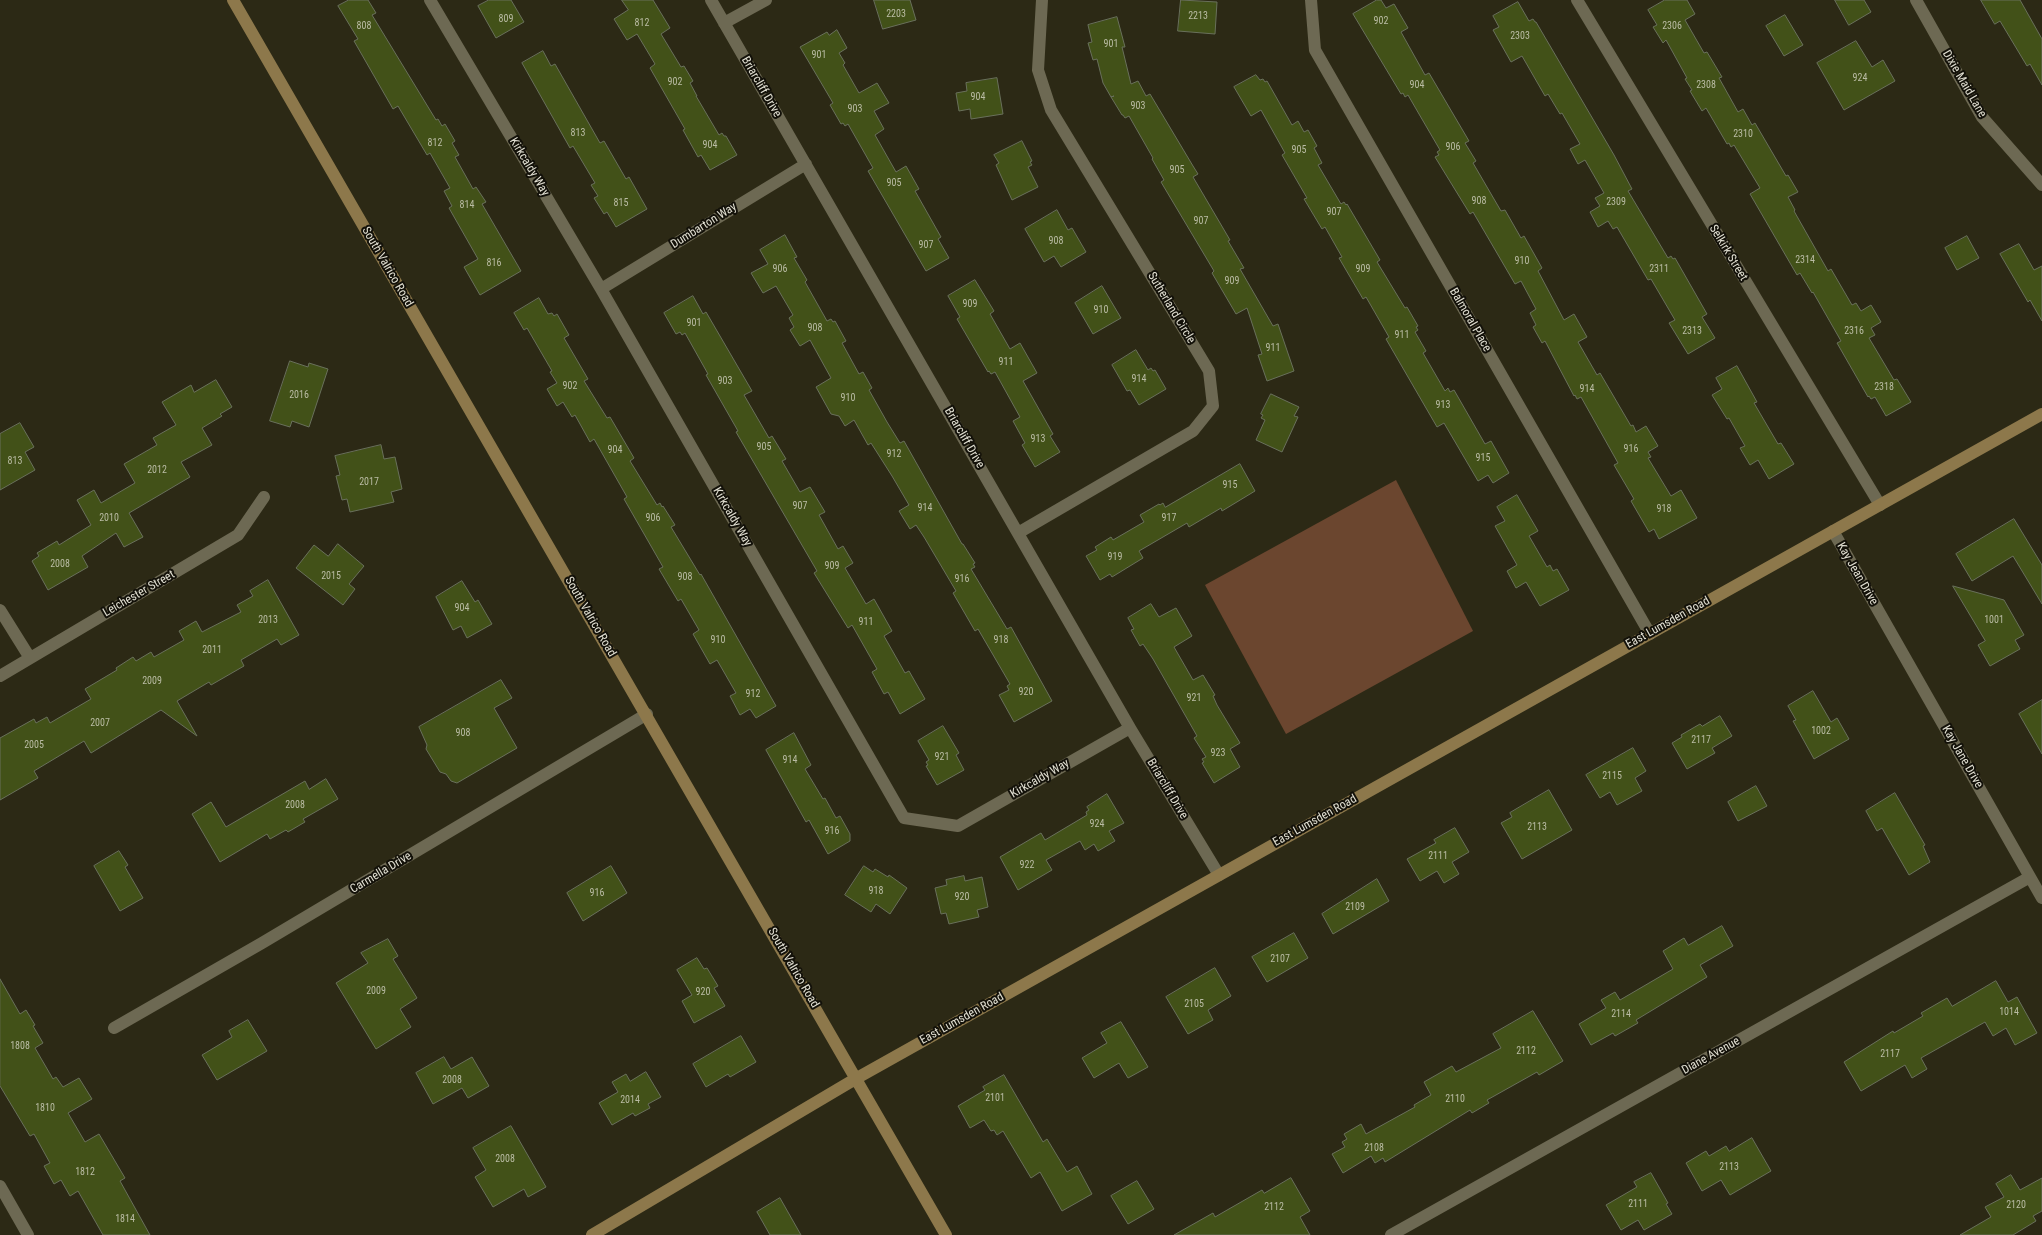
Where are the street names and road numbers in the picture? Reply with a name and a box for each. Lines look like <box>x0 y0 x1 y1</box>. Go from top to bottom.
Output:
street label: Dixie Maid Lane <box>1939 48 1989 120</box>
street label: Briarcliff Drive <box>738 54 784 120</box>
street label: Kirkcaldy Way <box>506 135 552 199</box>
street label: Dumbarton Way <box>668 200 740 252</box>
street label: Selkirk Street <box>1706 222 1750 284</box>
street label: South Valrico Road <box>358 224 416 310</box>
street label: Sutherland Circle <box>1144 270 1198 346</box>
street label: Balmoral Place <box>1446 286 1494 354</box>
street label: Briarcliff Drive <box>941 405 987 471</box>
street label: Kirkcaldy Way <box>709 485 755 549</box>
street label: Kay Jean Drive <box>1833 540 1881 608</box>
street label: Leichester Street <box>101 568 177 620</box>
street label: South Valrico Road <box>561 574 619 660</box>
street label: East Lumsden Road <box>1624 594 1712 652</box>
street label: Kay Jane Drive <box>1938 723 1986 791</box>
street label: Kirkcaldy Way <box>1008 756 1072 802</box>
street label: Briarcliff Drive <box>1143 756 1191 822</box>
street label: East Lumsden Road <box>1271 792 1359 850</box>
street label: Carmella Drive <box>348 849 414 897</box>
street label: South Valrico Road <box>764 925 822 1011</box>
street label: East Lumsden Road <box>918 990 1006 1048</box>
street label: Diane Avenue <box>1679 1034 1743 1078</box>

